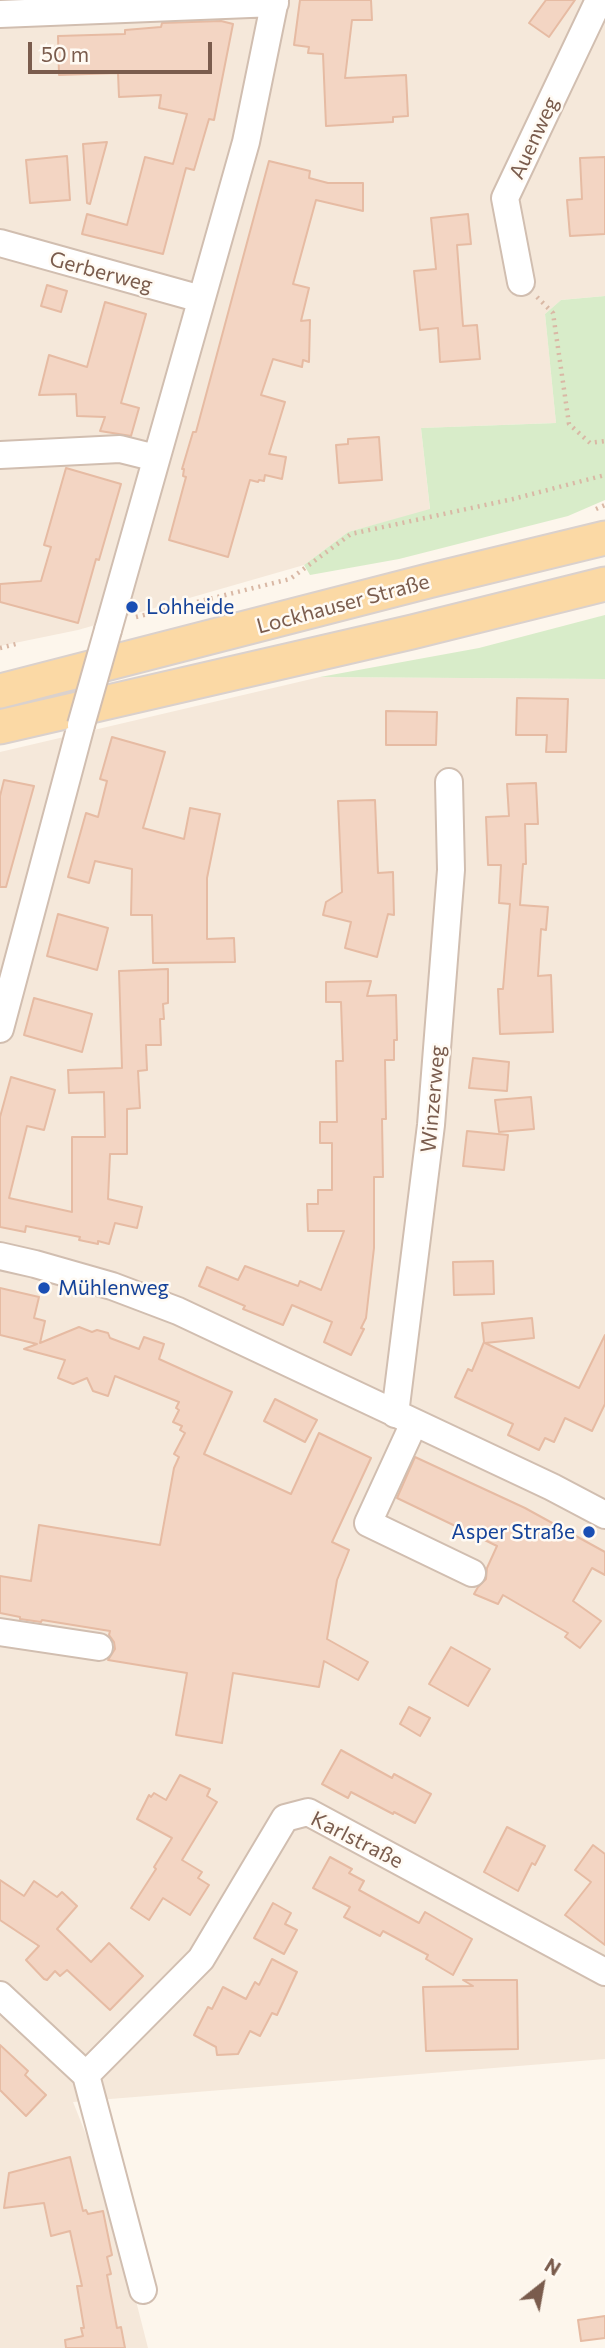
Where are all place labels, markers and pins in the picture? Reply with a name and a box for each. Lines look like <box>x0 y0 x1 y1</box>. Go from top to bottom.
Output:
place label: Lohheide <box>146 594 234 620</box>
marker: Lohheide <box>124 599 140 615</box>
place label: Mühlenweg <box>58 1275 169 1301</box>
marker: Mühlenweg <box>36 1280 52 1296</box>
place label: Asper Straße <box>451 1519 575 1545</box>
marker: Asper Straße <box>581 1524 597 1540</box>

